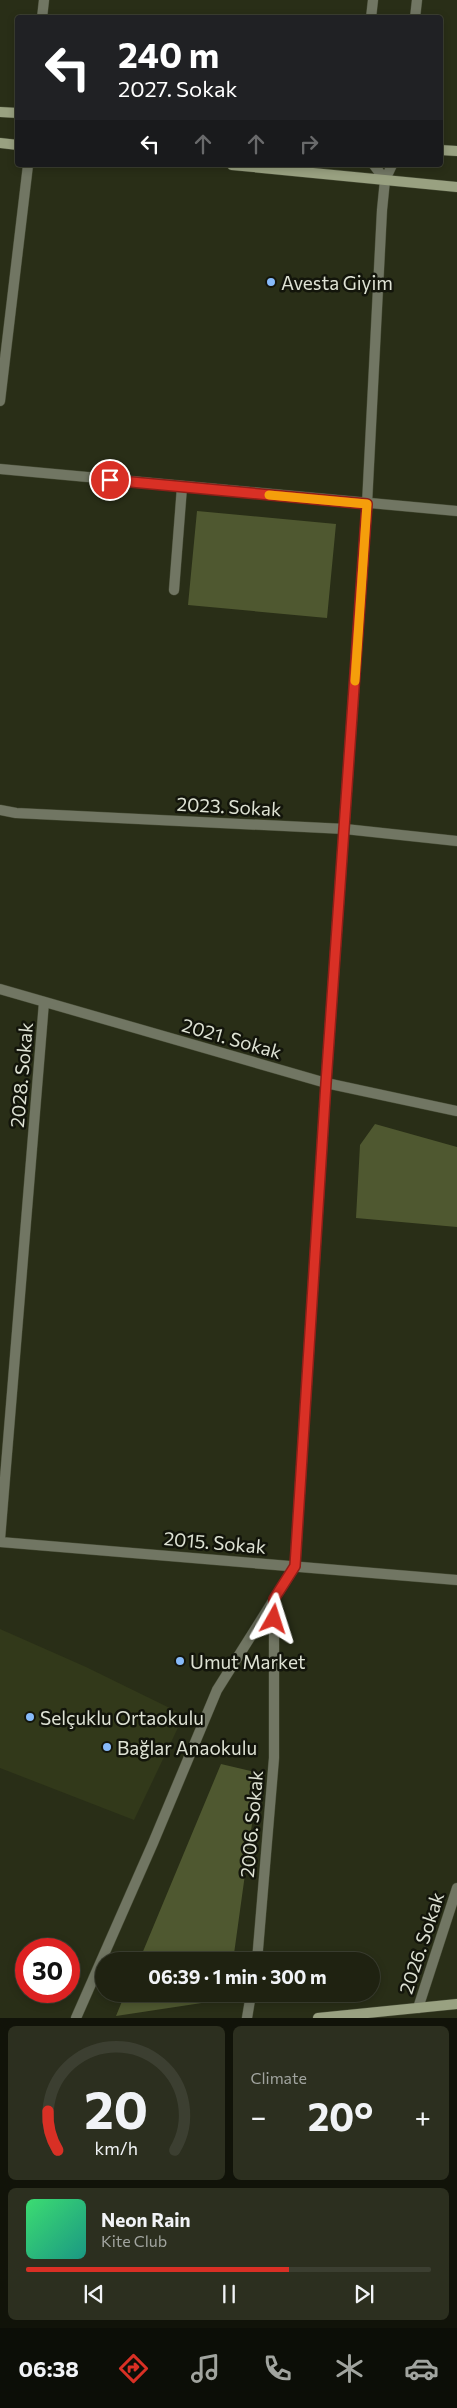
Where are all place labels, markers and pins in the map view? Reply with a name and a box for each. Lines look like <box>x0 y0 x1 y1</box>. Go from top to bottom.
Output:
place label: Avesta Giyim <box>281 271 393 294</box>
marker: Avesta Giyim <box>265 276 277 288</box>
pin <box>89 459 131 501</box>
place label: Umut Market <box>190 1650 306 1673</box>
marker: Umut Market <box>174 1655 186 1667</box>
place label: Selçuklu Ortaokulu <box>40 1706 204 1729</box>
marker: Selçuklu Ortaokulu <box>24 1711 36 1723</box>
place label: Bağlar Anaokulu <box>117 1736 257 1759</box>
marker: Bağlar Anaokulu <box>101 1741 113 1753</box>

